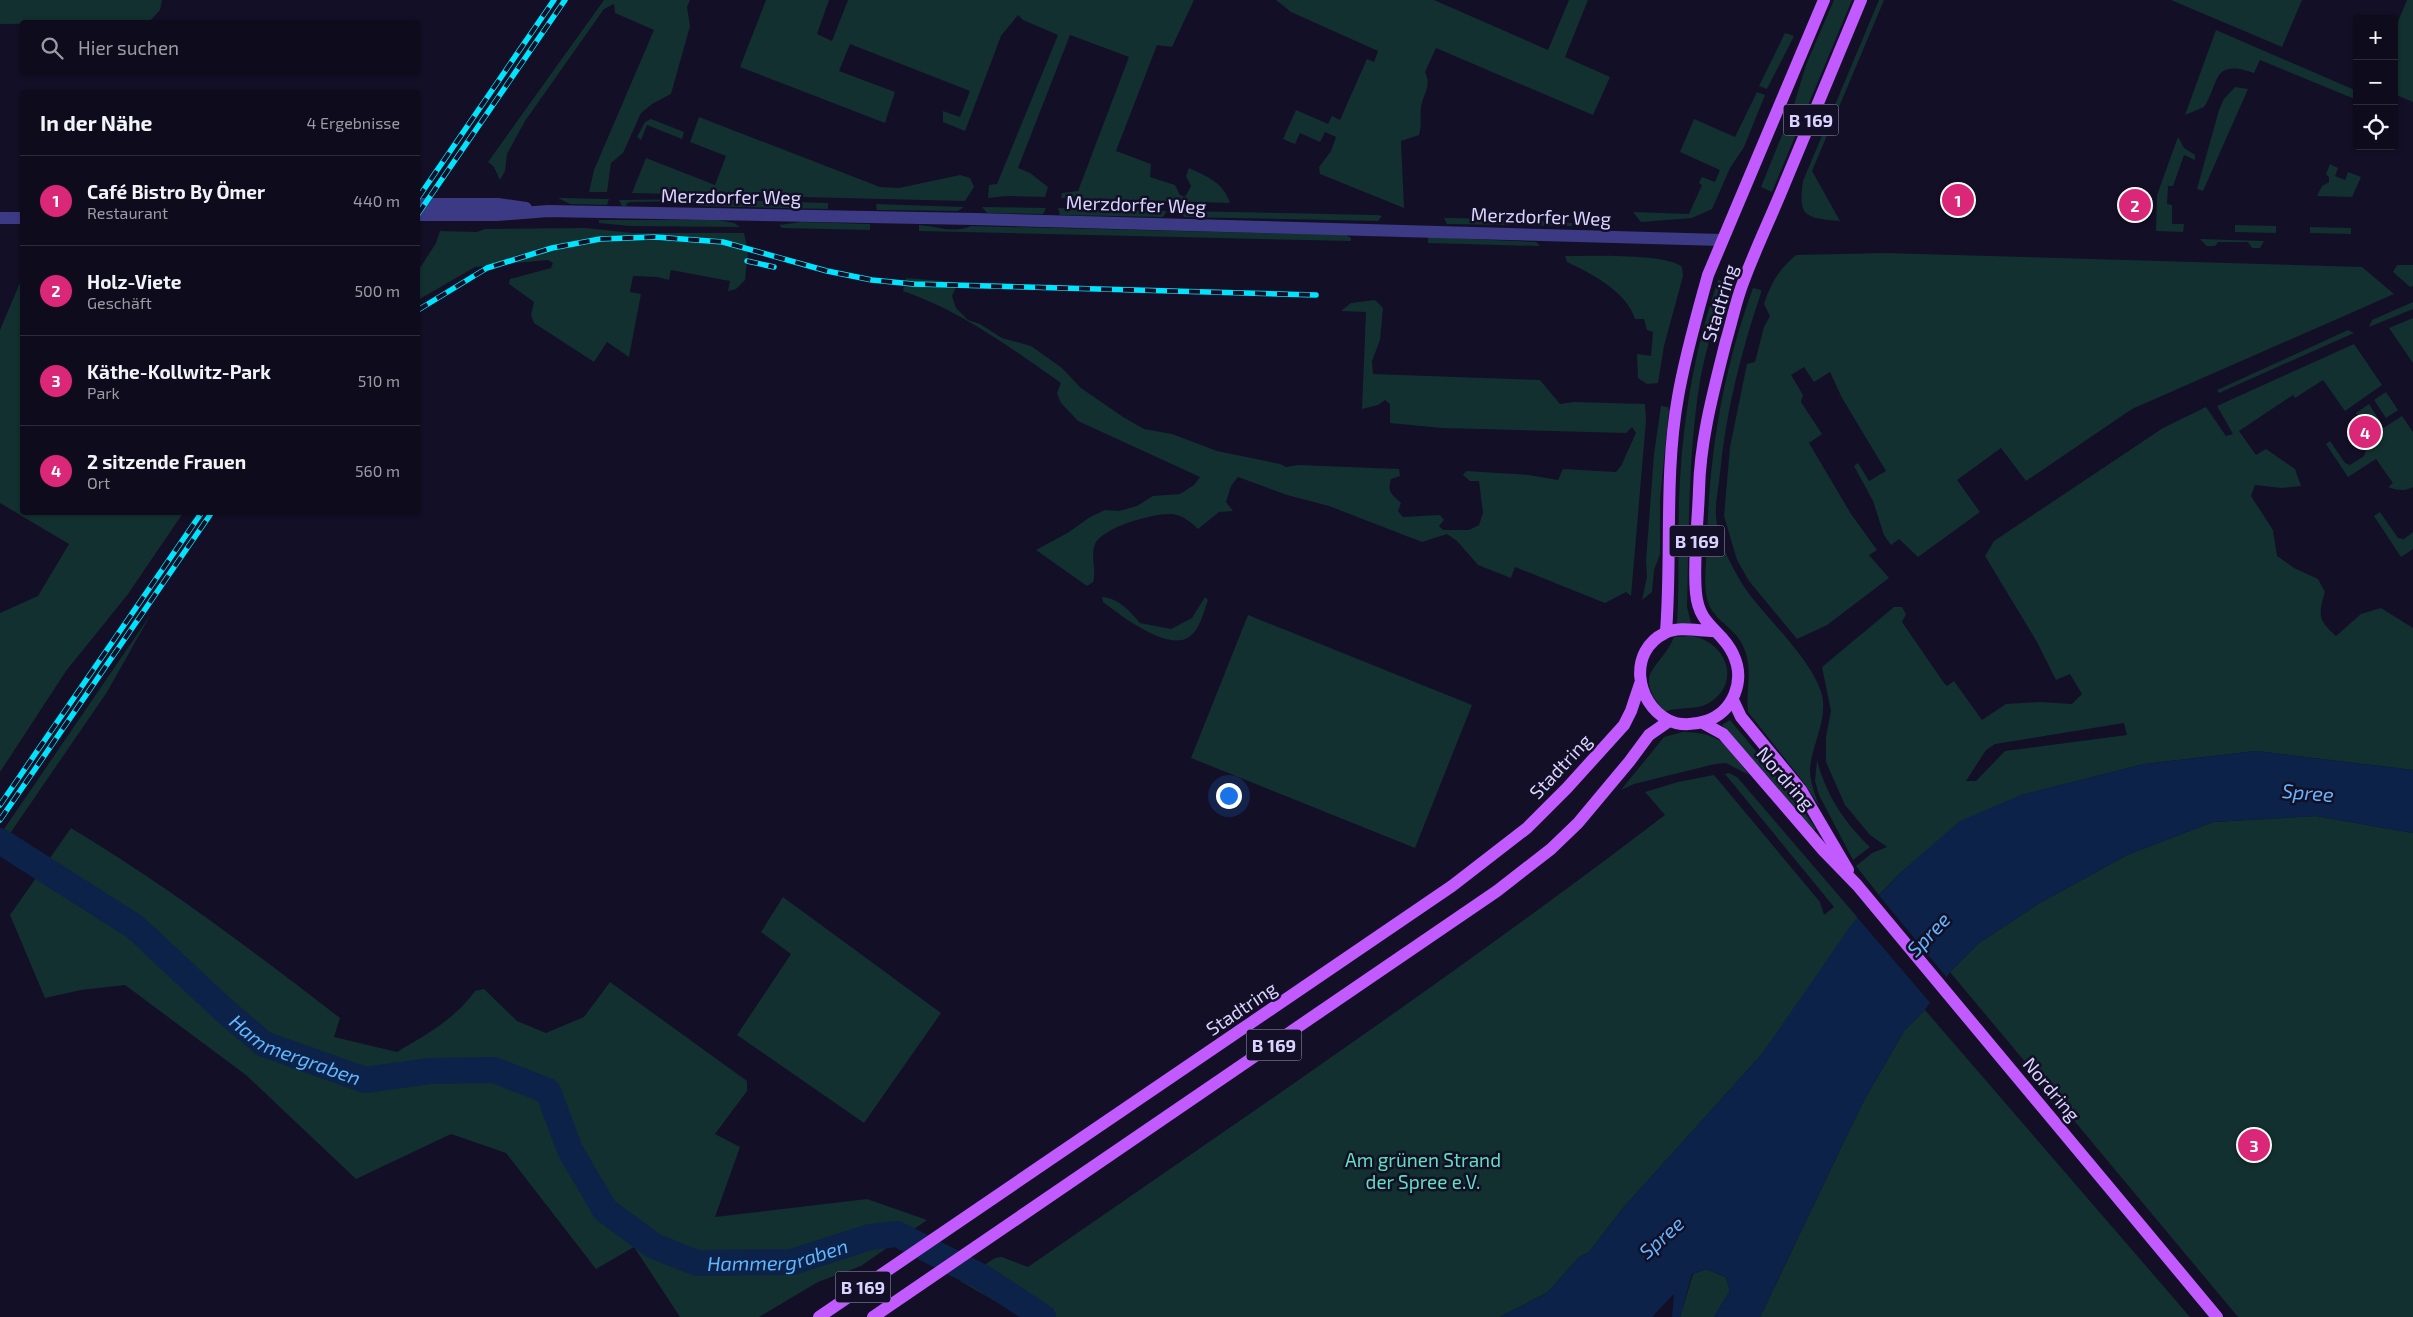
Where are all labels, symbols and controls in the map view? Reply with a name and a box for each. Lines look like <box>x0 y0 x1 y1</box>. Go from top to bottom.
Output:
map controls <box>2353 15 2398 150</box>
button: + <box>2353 15 2398 60</box>
search box <box>20 20 420 75</box>
icon: search <box>38 34 66 62</box>
text: Hier suchen <box>78 36 179 59</box>
button: − <box>2353 60 2398 105</box>
road number: B 169 <box>1784 104 1838 136</box>
button: locate <box>2353 105 2398 150</box>
text: In der Nähe <box>40 110 152 135</box>
text: 4 Ergebnisse <box>307 113 400 132</box>
text: Café Bistro By Ömer <box>87 180 265 203</box>
pin: 1 <box>1942 181 1974 219</box>
street label: Merzdorfer Weg <box>661 183 802 209</box>
pin: 2 <box>2119 186 2151 224</box>
street label: Merzdorfer Weg <box>1065 190 1207 218</box>
text: 1 <box>53 191 59 210</box>
text: 440 m <box>353 191 400 210</box>
street label: Merzdorfer Weg <box>1470 202 1612 230</box>
text: Restaurant <box>87 203 168 222</box>
street label: Stadtring <box>1696 261 1742 345</box>
text: Holz-Viete <box>87 270 181 293</box>
text: 2 <box>51 281 61 300</box>
text: 500 m <box>355 281 400 300</box>
text: Geschäft <box>87 293 152 312</box>
text: Käthe-Kollwitz-Park <box>87 360 271 383</box>
text: 3 <box>51 371 61 390</box>
text: 510 m <box>358 371 400 390</box>
text: Park <box>87 383 120 402</box>
pin: 4 <box>2349 413 2381 451</box>
text: 2 sitzende Frauen <box>87 450 246 473</box>
text: 4 <box>51 461 61 480</box>
text: 560 m <box>355 461 400 480</box>
text: Ort <box>87 473 110 492</box>
road number: B 169 <box>1670 526 1724 556</box>
street label: Stadtring <box>1524 729 1596 803</box>
street label: Nordring <box>1752 742 1820 815</box>
water label: Spree <box>2281 778 2335 806</box>
your location <box>1216 783 1242 809</box>
water label: Spree <box>1901 907 1955 961</box>
street label: Stadtring <box>1201 976 1281 1040</box>
water label: Hammergraben <box>225 1009 364 1090</box>
road number: B 169 <box>1246 1030 1302 1060</box>
street label: Nordring <box>2019 1052 2086 1126</box>
pin: 3 <box>2238 1126 2270 1164</box>
park label: Am grünen Strand der Spree e.V. <box>1345 1148 1501 1193</box>
water label: Spree <box>1634 1211 1689 1263</box>
water label: Hammergraben <box>707 1233 851 1275</box>
road number: B 169 <box>836 1272 890 1302</box>

